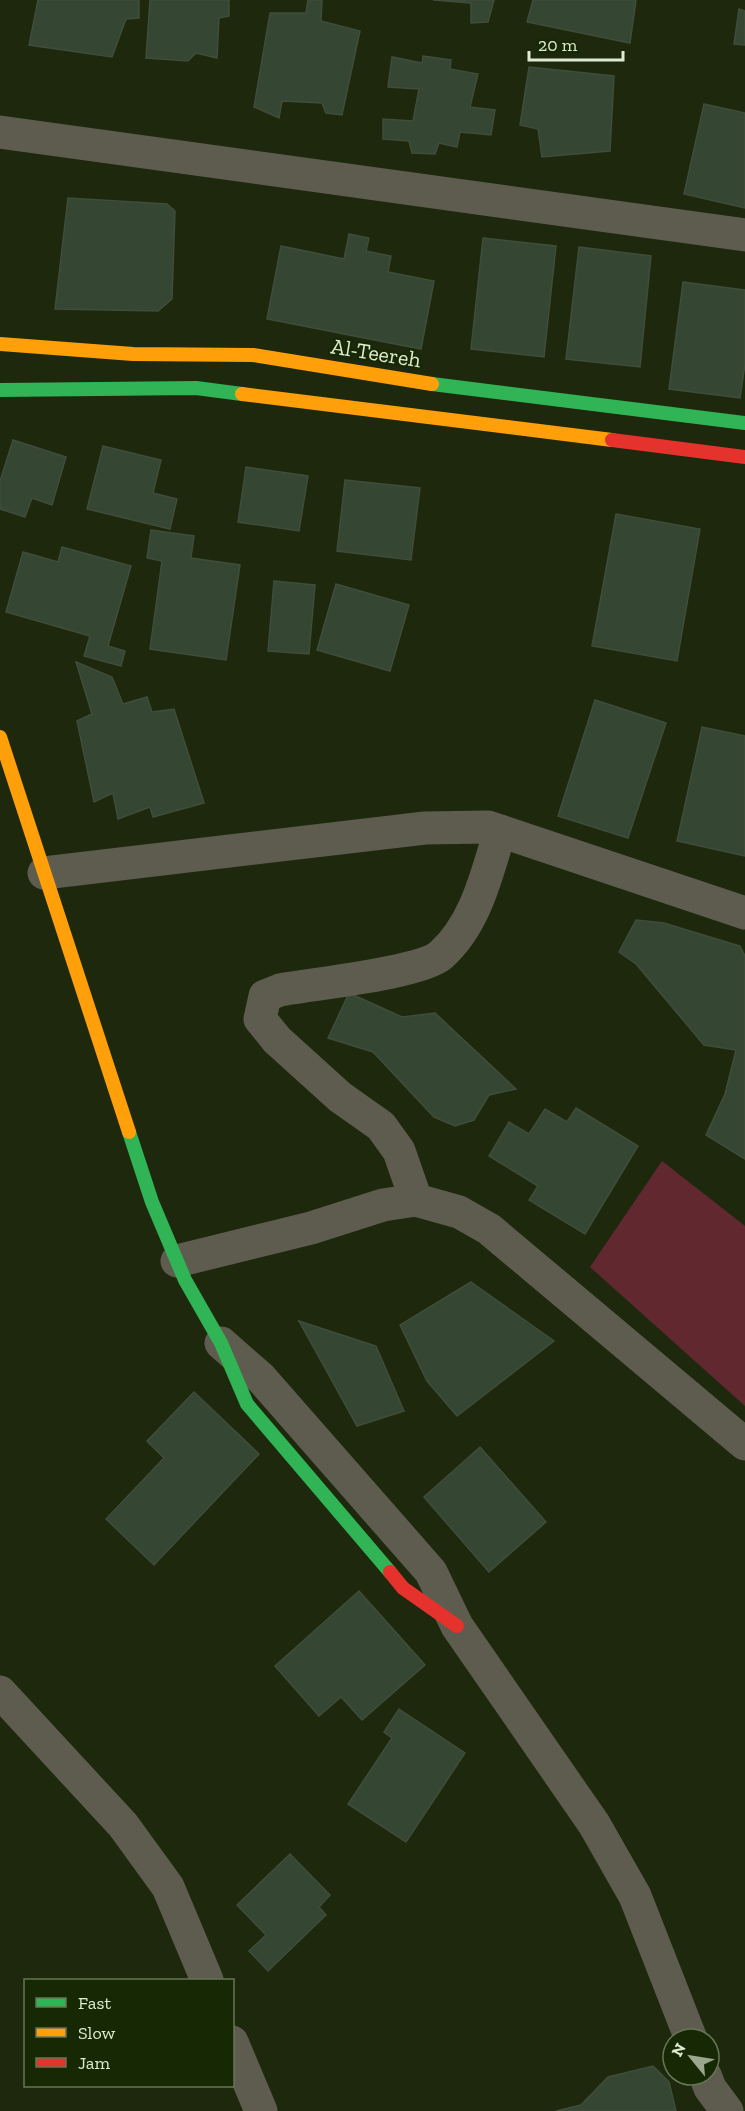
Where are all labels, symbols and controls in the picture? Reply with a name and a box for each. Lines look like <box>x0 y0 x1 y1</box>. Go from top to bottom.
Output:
scale bar <box>529 24 624 62</box>
text: 20 m <box>538 34 578 56</box>
street label: Al-Teereh <box>329 333 424 374</box>
legend <box>24 1979 234 2087</box>
text: Fast <box>78 1992 111 2014</box>
text: Slow <box>78 2022 115 2044</box>
north arrow <box>661 2027 721 2087</box>
text: N <box>667 2040 690 2060</box>
text: Jam <box>78 2052 110 2074</box>

